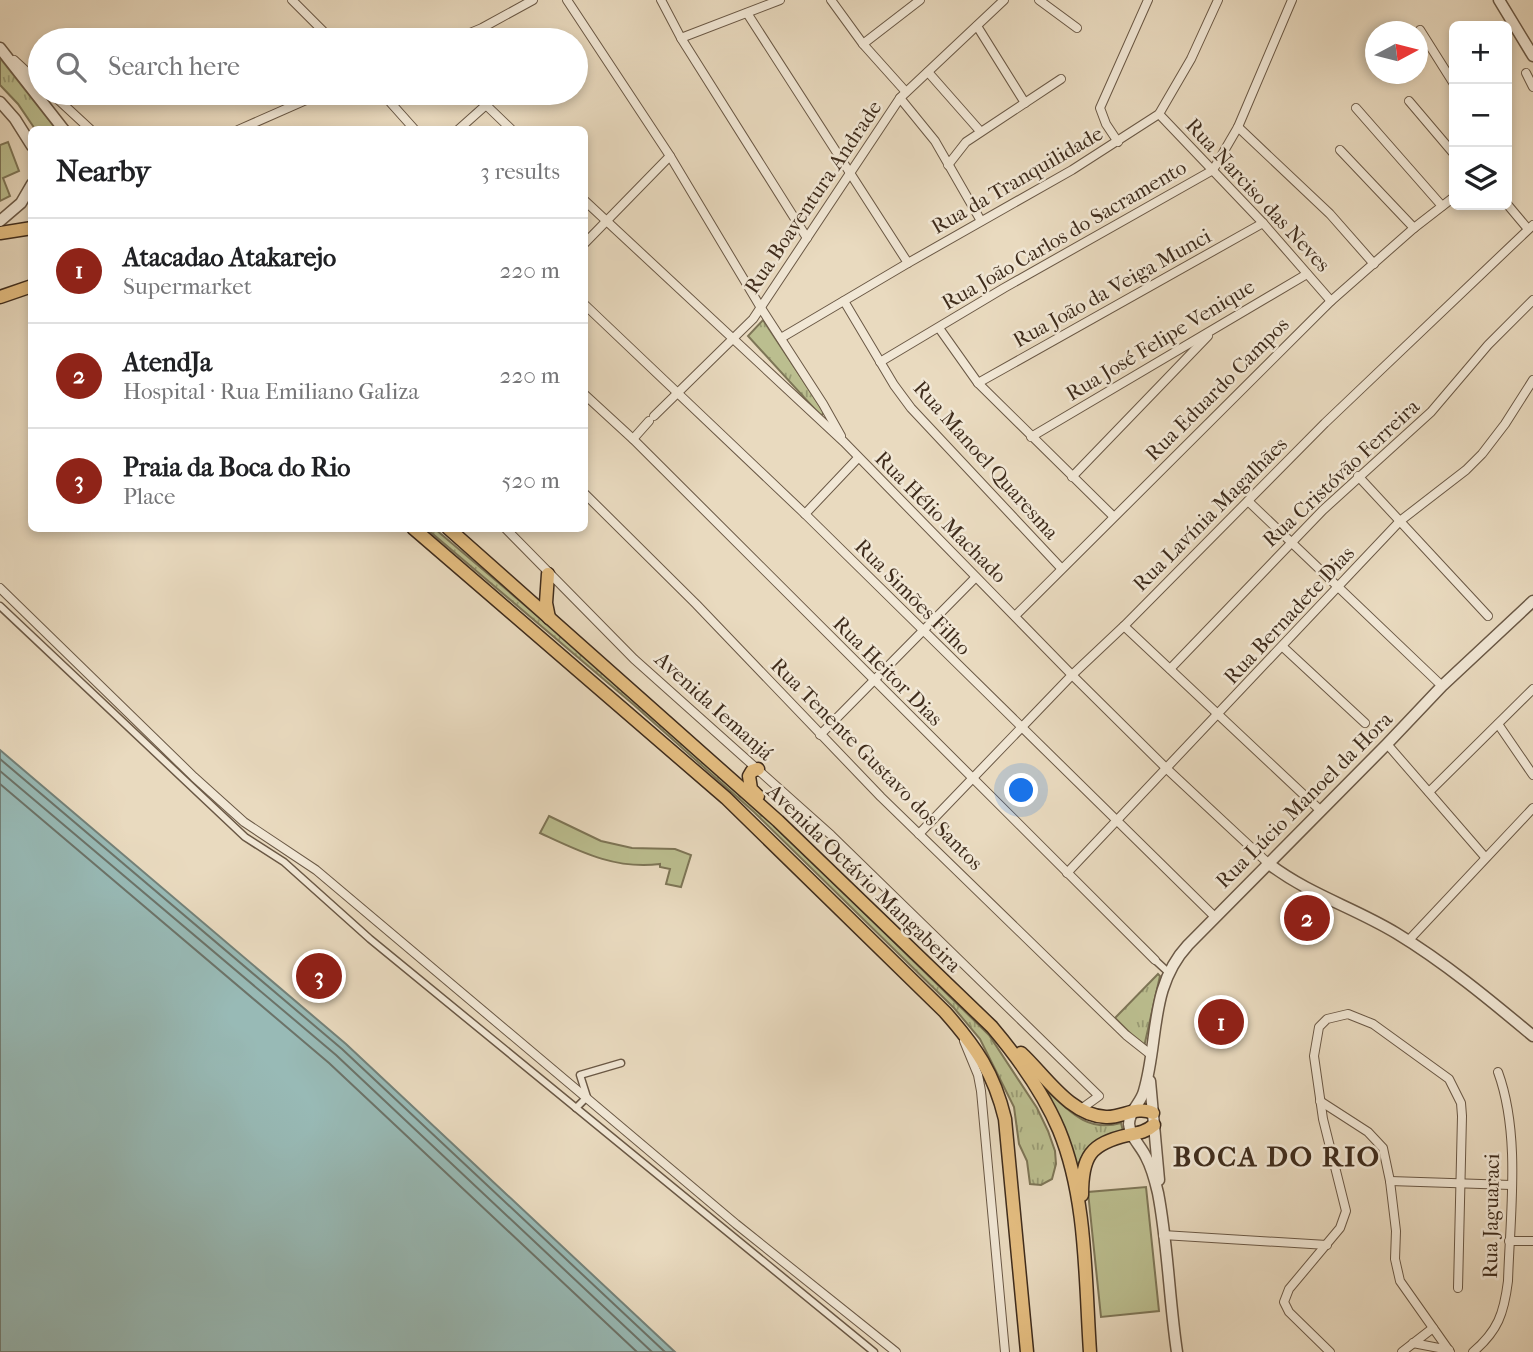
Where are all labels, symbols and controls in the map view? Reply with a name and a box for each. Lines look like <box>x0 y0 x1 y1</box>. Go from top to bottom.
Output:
north arrow <box>1365 21 1428 84</box>
map controls <box>1449 21 1512 210</box>
button: + <box>1449 21 1512 84</box>
search box <box>28 28 588 105</box>
icon: search <box>52 48 90 86</box>
text: Search here <box>108 51 240 82</box>
button: − <box>1449 84 1512 147</box>
street label: Rua Boaventura Andrade <box>739 96 887 298</box>
street label: Rua Narciso das Neves <box>1181 113 1335 277</box>
street label: Rua da Tranquilidade <box>927 121 1107 239</box>
button: layers <box>1449 147 1512 210</box>
text: Nearby <box>56 154 151 189</box>
street label: Rua João Carlos do Sacramento <box>938 155 1190 315</box>
text: 3 results <box>480 158 560 185</box>
street label: Rua João da Veiga Munci <box>1009 224 1215 352</box>
text: Atacadao Atakarejo <box>123 242 336 273</box>
text: 1 <box>75 257 83 284</box>
text: 220 m <box>500 257 560 284</box>
text: Supermarket <box>123 273 252 300</box>
street label: Rua José Felipe Venique <box>1061 274 1259 406</box>
street label: Rua Eduardo Campos <box>1140 312 1294 466</box>
text: AtendJa <box>123 347 212 378</box>
text: 2 <box>73 362 85 389</box>
text: 220 m <box>500 362 560 389</box>
street label: Rua Manoel Quaresma <box>908 376 1064 544</box>
text: Hospital · Rua Emiliano Galiza <box>123 378 419 405</box>
street label: Rua Cristóvão Ferreira <box>1258 394 1425 552</box>
street label: Rua Lavínia Magalhães <box>1128 432 1292 596</box>
street label: Rua Hélio Machado <box>870 446 1012 588</box>
text: Praia da Boca do Rio <box>123 452 350 483</box>
text: 3 <box>74 467 84 494</box>
text: 520 m <box>501 467 560 494</box>
text: Place <box>123 483 175 510</box>
street label: Rua Simões Filho <box>850 534 976 660</box>
street label: Rua Bernadete Dias <box>1219 541 1359 689</box>
street label: Rua Heitor Dias <box>828 611 948 731</box>
street label: Avenida Iemanjá <box>649 646 778 765</box>
street label: Rua Tenente Gustavo dos Santos <box>766 653 988 875</box>
street label: Rua Lúcio Manoel da Hora <box>1211 707 1397 893</box>
your location <box>1004 773 1038 807</box>
street label: Avenida Octávio Mangabeira <box>761 778 966 977</box>
pin: 2 <box>1284 892 1330 944</box>
pin: 3 <box>296 950 342 1002</box>
pin: 1 <box>1198 996 1244 1048</box>
district label: BOCA DO RIO <box>1173 1140 1381 1173</box>
street label: Rua Jaguaraci <box>1478 1153 1504 1279</box>

